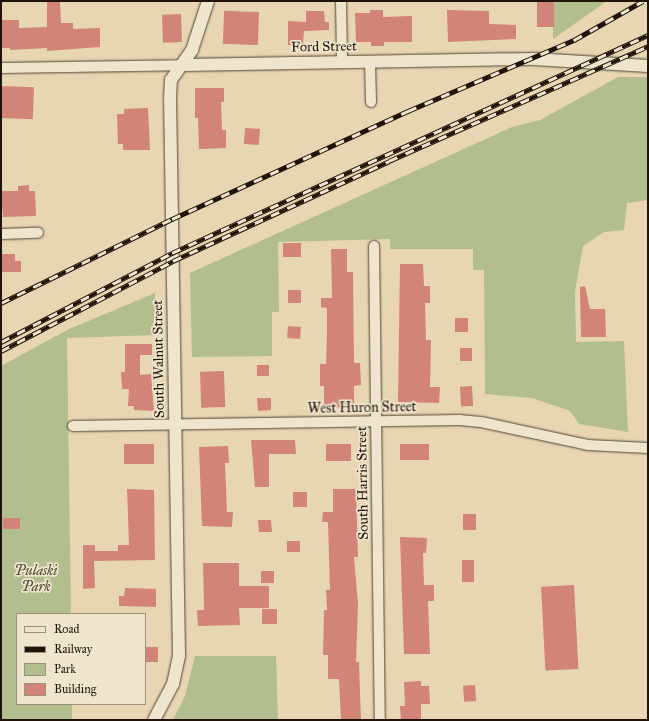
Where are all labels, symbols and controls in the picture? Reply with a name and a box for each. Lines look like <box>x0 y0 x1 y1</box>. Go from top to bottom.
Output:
street label: Ford Street <box>291 38 357 56</box>
street label: South Walnut Street <box>150 300 168 418</box>
street label: West Huron Street <box>307 399 417 417</box>
street label: South Harris Street <box>354 426 372 540</box>
park label: Pulaski Park <box>15 563 57 596</box>
legend <box>16 613 146 705</box>
text: Road <box>54 622 80 636</box>
text: Railway <box>54 642 92 656</box>
text: Park <box>54 662 76 676</box>
text: Building <box>54 682 96 696</box>

